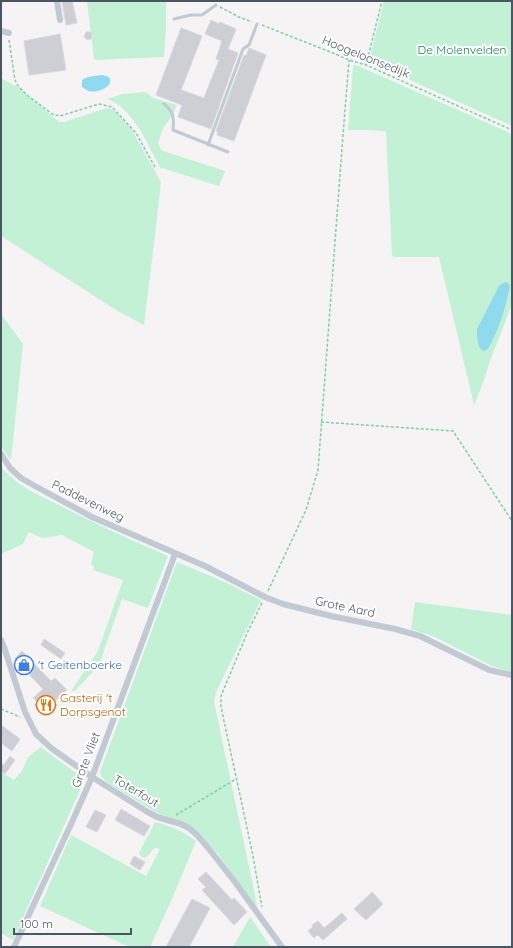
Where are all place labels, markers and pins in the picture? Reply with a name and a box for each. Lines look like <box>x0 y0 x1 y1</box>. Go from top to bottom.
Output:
shop icon: 't Geitenboerke <box>13 654 35 676</box>
place label: 't Geitenboerke <box>38 657 122 672</box>
place label: Gasterij 't Dorpsgenot <box>60 690 126 719</box>
restaurant icon: Gasterij 't Dorpsgenot <box>35 694 57 716</box>

